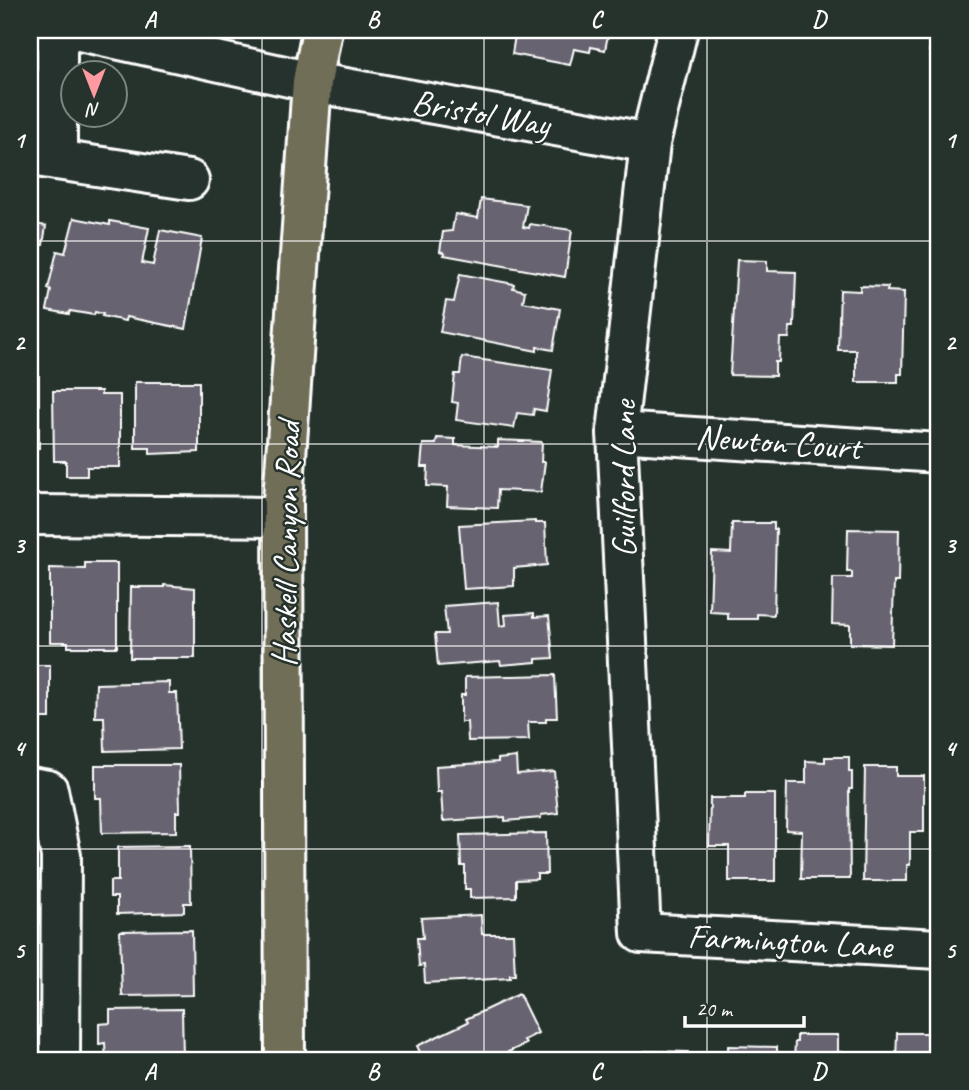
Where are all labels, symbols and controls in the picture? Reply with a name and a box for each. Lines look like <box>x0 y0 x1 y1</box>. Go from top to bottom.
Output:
text: A <box>144 5 158 34</box>
text: B <box>367 5 381 34</box>
text: C <box>591 5 605 34</box>
text: D <box>812 5 828 34</box>
north arrow <box>60 60 130 130</box>
street label: Bristol Way <box>409 79 556 148</box>
text: N <box>85 98 100 122</box>
text: 1 <box>14 126 27 155</box>
text: 1 <box>945 126 958 155</box>
text: 2 <box>14 328 27 357</box>
text: 2 <box>945 328 958 357</box>
street label: Guilford Lane <box>601 398 646 558</box>
street label: Newton Court <box>694 414 865 470</box>
street label: Haskell Canyon Road <box>261 416 311 667</box>
text: 3 <box>14 531 27 560</box>
text: 3 <box>945 531 958 560</box>
text: 4 <box>14 734 27 763</box>
text: 4 <box>945 734 958 763</box>
street label: Farmington Lane <box>687 913 896 969</box>
text: 5 <box>14 936 26 965</box>
text: 5 <box>945 936 957 965</box>
scale bar <box>685 985 804 1029</box>
text: 20 m <box>696 996 734 1022</box>
text: A <box>144 1057 158 1086</box>
text: B <box>367 1057 381 1086</box>
text: C <box>591 1057 605 1086</box>
text: D <box>812 1057 828 1086</box>

